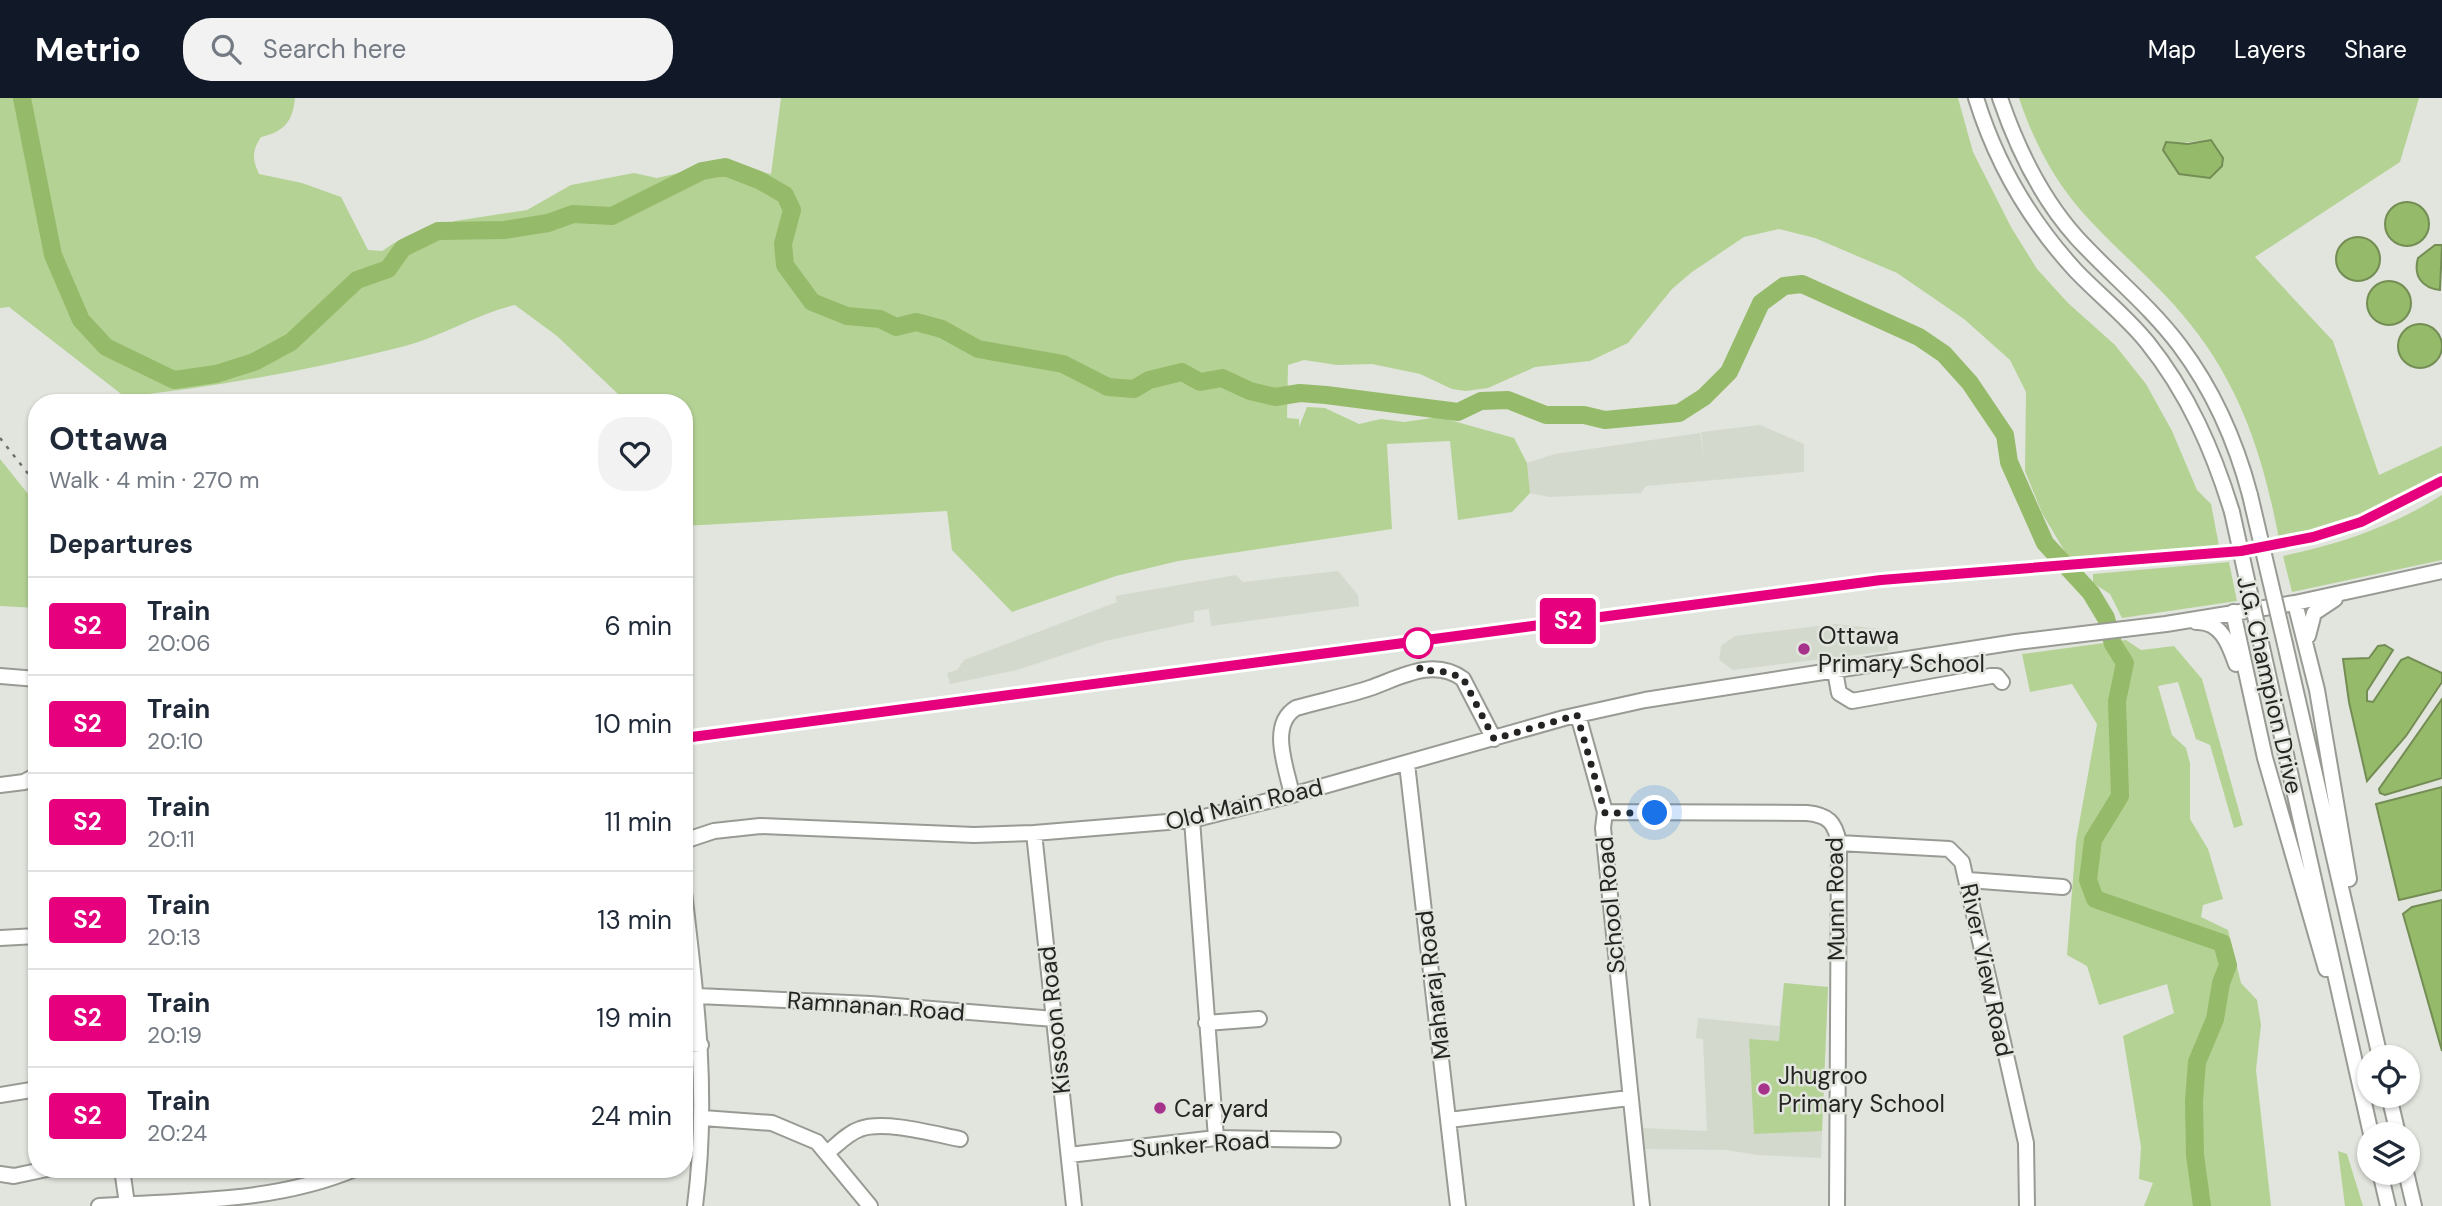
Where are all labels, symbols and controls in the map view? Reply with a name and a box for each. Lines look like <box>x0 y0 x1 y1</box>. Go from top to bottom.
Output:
search box <box>183 18 673 81</box>
text: Metrio <box>35 28 141 71</box>
icon: search <box>207 30 245 68</box>
text: Search here <box>263 32 406 66</box>
text: Map <box>2148 34 2196 65</box>
text: Layers <box>2234 34 2306 65</box>
text: Share <box>2344 34 2407 65</box>
text: Ottawa <box>49 417 168 460</box>
button: heart <box>598 417 672 491</box>
text: Walk · 4 min · 270 m <box>49 465 259 495</box>
text: Departures <box>49 527 193 561</box>
street label: J.G. Champion Drive <box>2230 573 2310 797</box>
text: Train <box>147 594 210 628</box>
line badge: S2 <box>1536 598 1600 644</box>
text: S2 <box>1554 605 1582 636</box>
text: 6 min <box>604 609 672 643</box>
text: S2 <box>73 610 102 641</box>
place label: Ottawa Primary School <box>1818 620 1985 679</box>
text: 20:06 <box>147 628 211 658</box>
unlabelled marker <box>1403 628 1433 658</box>
marker: Ottawa Primary School <box>1796 641 1812 657</box>
text: Train <box>147 692 210 726</box>
text: 10 min <box>595 707 672 741</box>
text: S2 <box>73 708 102 739</box>
text: 20:10 <box>147 726 203 756</box>
street label: Old Main Road <box>1162 771 1326 837</box>
text: Train <box>147 790 210 824</box>
your location <box>1637 795 1672 830</box>
text: 11 min <box>605 805 672 839</box>
text: S2 <box>73 806 102 837</box>
text: 20:11 <box>147 824 195 854</box>
street label: School Road <box>1589 835 1631 975</box>
street label: Munn Road <box>1818 837 1852 961</box>
street label: River View Road <box>1953 880 2021 1060</box>
text: Train <box>147 888 210 922</box>
text: 13 min <box>597 903 672 937</box>
text: S2 <box>73 904 102 935</box>
street label: Maharaj Road <box>1408 909 1458 1061</box>
text: 20:13 <box>147 922 201 952</box>
street label: Kissoon Road <box>1031 945 1077 1095</box>
street label: Ramnanan Road <box>786 984 966 1028</box>
text: Train <box>147 986 210 1020</box>
text: 19 min <box>596 1001 672 1035</box>
text: S2 <box>73 1002 102 1033</box>
text: 20:19 <box>147 1020 202 1050</box>
map controls <box>2357 1045 2420 1185</box>
button: locate <box>2357 1045 2420 1108</box>
place label: Jhugroo Primary School <box>1778 1060 1945 1119</box>
marker: Jhugroo Primary School <box>1756 1081 1772 1097</box>
text: Train <box>147 1084 210 1118</box>
place label: Car yard <box>1174 1093 1269 1124</box>
text: 24 min <box>590 1099 672 1133</box>
text: S2 <box>73 1100 102 1131</box>
marker: Car yard <box>1152 1100 1168 1116</box>
text: 20:24 <box>147 1118 207 1148</box>
button: layers <box>2357 1122 2420 1185</box>
street label: Sunker Road <box>1131 1124 1271 1164</box>

